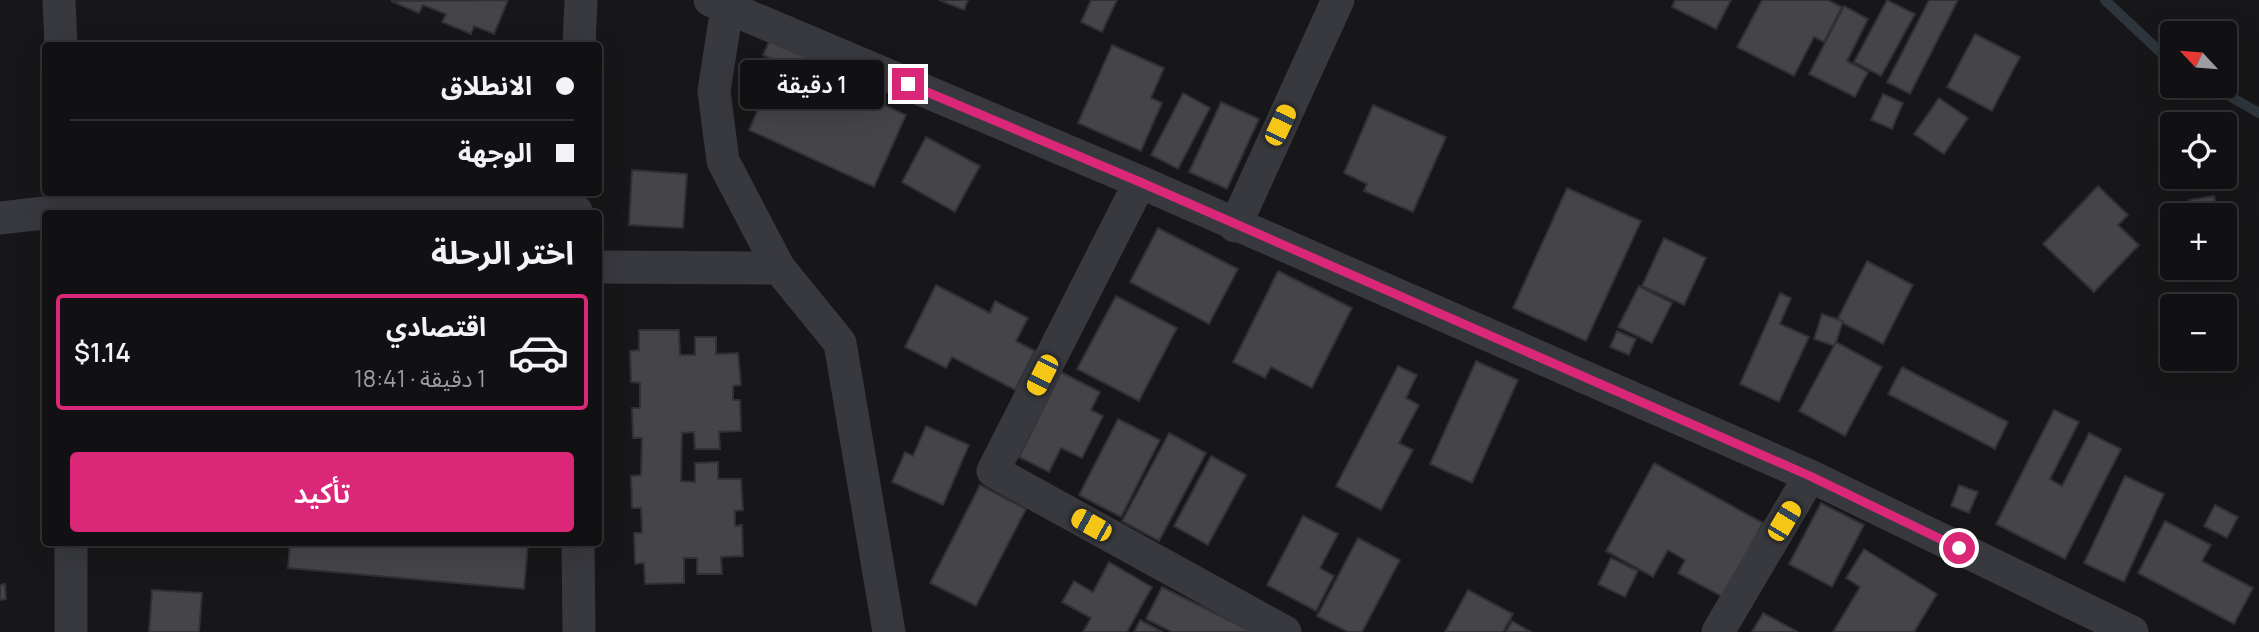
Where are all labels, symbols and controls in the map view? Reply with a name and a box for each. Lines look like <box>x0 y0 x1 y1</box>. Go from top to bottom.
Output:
north arrow <box>2160 21 2236 98</box>
map controls <box>2160 21 2237 371</box>
callout: 1 دقيقة <box>740 60 884 108</box>
text: الانطلاق <box>441 67 532 103</box>
text: 1 دقيقة <box>777 68 847 100</box>
route end <box>892 68 924 100</box>
car <box>1262 102 1299 148</box>
button: locate <box>2160 112 2237 189</box>
text: الوجهة <box>458 134 532 170</box>
button: + <box>2160 203 2237 280</box>
text: اختر الرحلة <box>431 230 574 274</box>
button: − <box>2160 294 2237 371</box>
text: اقتصادي <box>386 308 486 344</box>
icon: car <box>507 321 570 384</box>
text: $1.14 <box>74 334 131 370</box>
car <box>1024 352 1061 398</box>
text: 1 دقيقة · 18:41 <box>354 362 486 394</box>
button: تأكيد <box>70 452 574 532</box>
car <box>1765 498 1804 544</box>
car <box>1068 506 1115 544</box>
route start <box>1943 532 1975 564</box>

